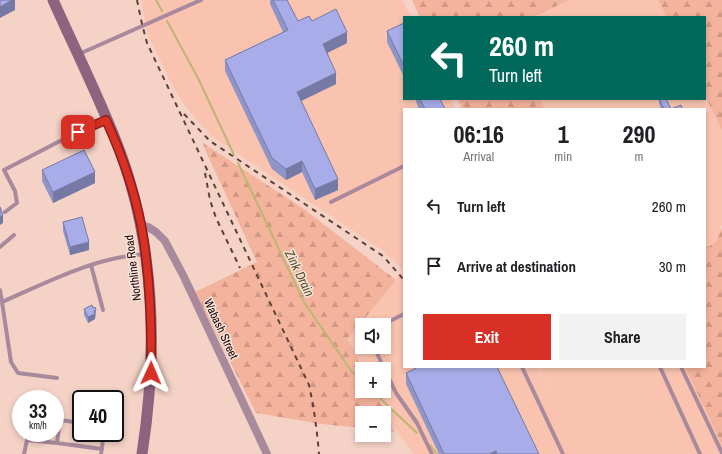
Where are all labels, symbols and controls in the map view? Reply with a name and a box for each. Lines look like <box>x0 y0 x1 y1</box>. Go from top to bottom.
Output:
text: 260 m <box>489 27 554 65</box>
icon: left <box>423 32 475 84</box>
text: Turn left <box>489 63 542 88</box>
pin <box>61 115 95 149</box>
text: 06:16 <box>454 118 504 150</box>
text: 1 <box>558 118 569 150</box>
text: 290 <box>623 118 655 150</box>
icon: arrive <box>67 121 89 143</box>
text: Arrival <box>463 148 494 165</box>
text: min <box>554 148 572 165</box>
text: m <box>635 148 643 165</box>
icon: left <box>423 195 445 217</box>
text: Turn left <box>457 196 505 217</box>
text: 260 m <box>652 196 686 217</box>
street label: Northline Road <box>121 234 145 302</box>
water label: Zink Drain <box>281 246 318 299</box>
icon: arrive <box>423 255 445 277</box>
text: Arrive at destination <box>457 256 576 277</box>
text: 30 m <box>659 256 686 277</box>
street label: Wabash Street <box>200 296 242 362</box>
button: Exit <box>423 314 551 360</box>
button: Share <box>559 314 686 360</box>
map controls <box>355 318 391 442</box>
button: sound <box>355 318 391 354</box>
position arrow <box>130 352 172 394</box>
button: + <box>355 362 391 398</box>
speed limit sign: 40 <box>72 390 124 442</box>
text: 33 <box>29 397 47 424</box>
button: − <box>355 406 391 442</box>
text: km/h <box>29 419 47 432</box>

